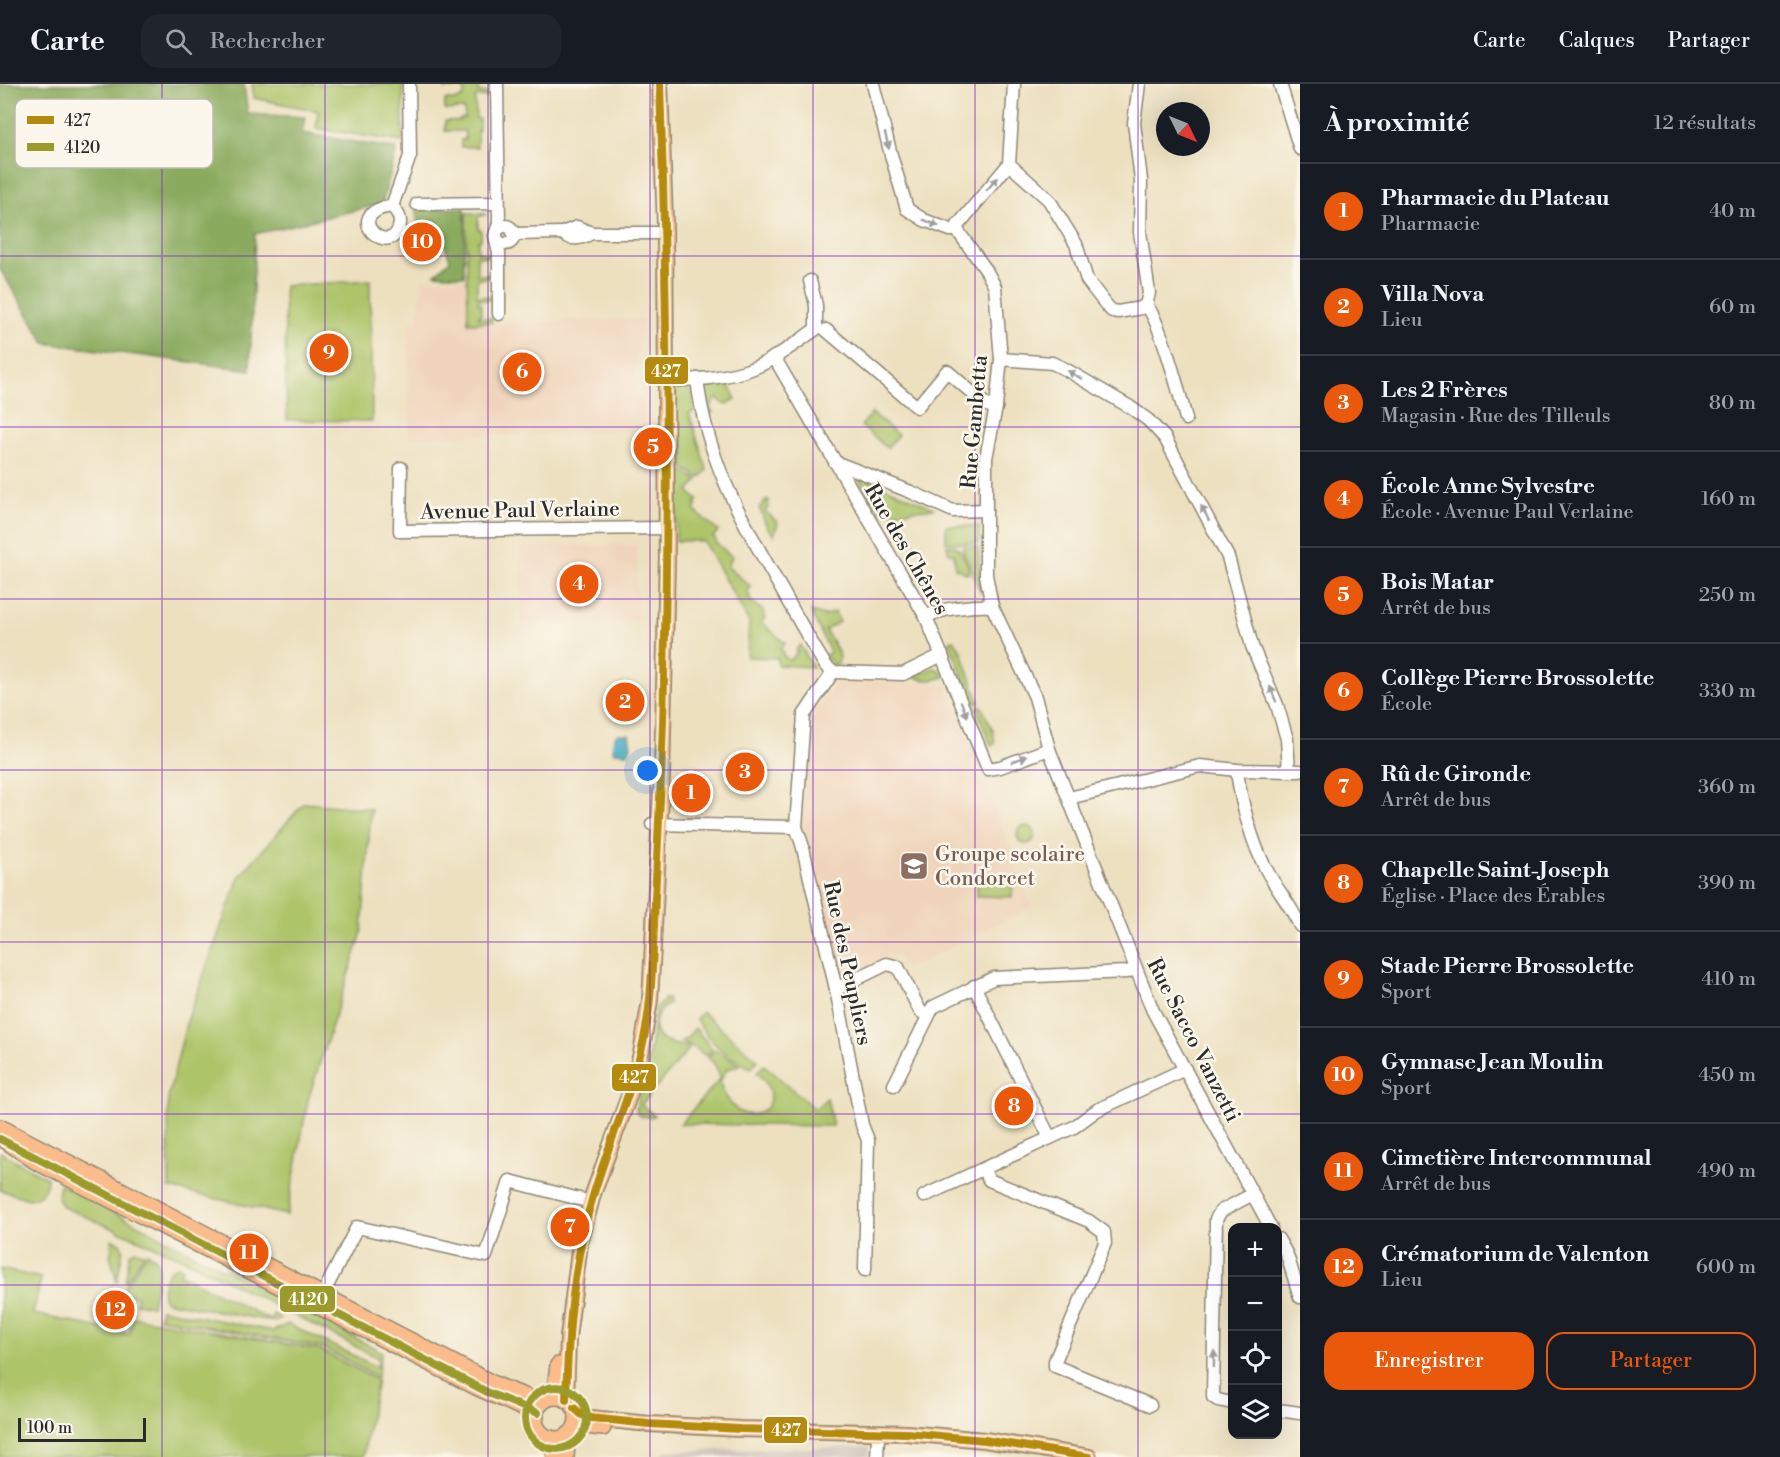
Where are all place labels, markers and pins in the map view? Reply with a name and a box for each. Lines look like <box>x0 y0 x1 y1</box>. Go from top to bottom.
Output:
pin: 10 <box>402 220 442 264</box>
pin: 9 <box>310 330 348 376</box>
pin: 6 <box>502 350 542 394</box>
pin: 5 <box>634 424 672 470</box>
pin: 4 <box>560 562 598 606</box>
pin: 2 <box>606 680 644 724</box>
pin: 3 <box>726 750 764 794</box>
pin: 1 <box>672 770 710 816</box>
place label: Groupe scolaire Condorcet <box>935 842 1085 892</box>
school or university icon: Groupe scolaire Condorcet <box>898 850 930 882</box>
pin: 8 <box>994 1084 1034 1128</box>
pin: 7 <box>550 1204 590 1250</box>
pin: 11 <box>230 1230 268 1276</box>
pin: 12 <box>96 1288 134 1332</box>

